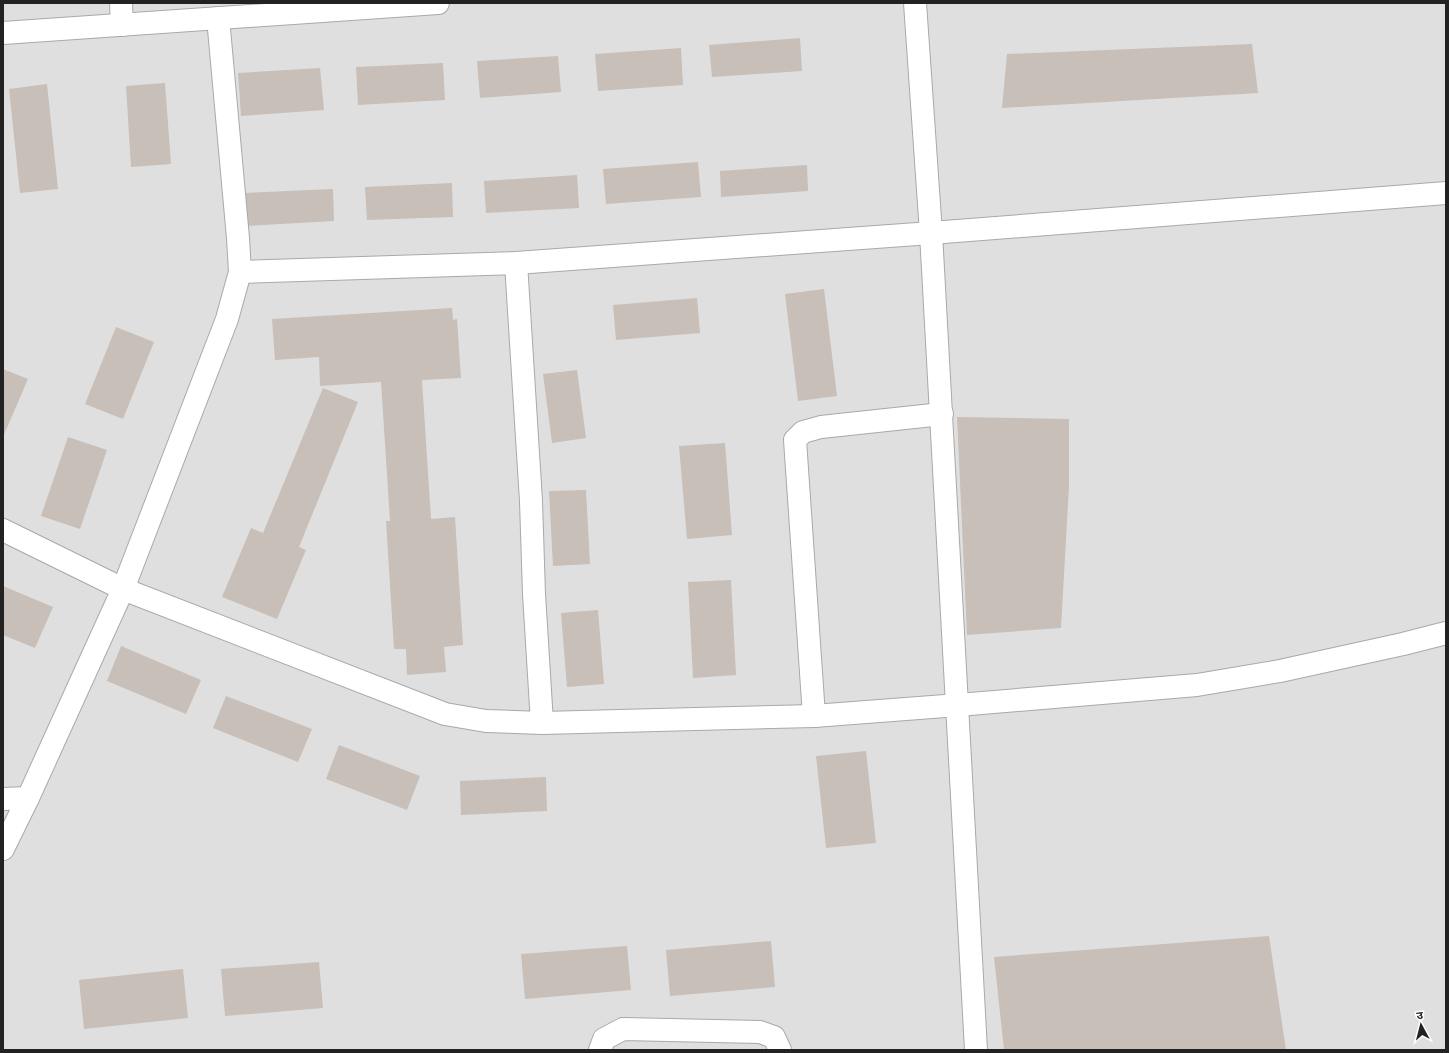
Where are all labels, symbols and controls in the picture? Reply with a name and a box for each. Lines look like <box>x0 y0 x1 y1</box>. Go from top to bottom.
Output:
north arrow <box>1401 1005 1441 1045</box>
text: उ <box>1416 1008 1424 1022</box>

